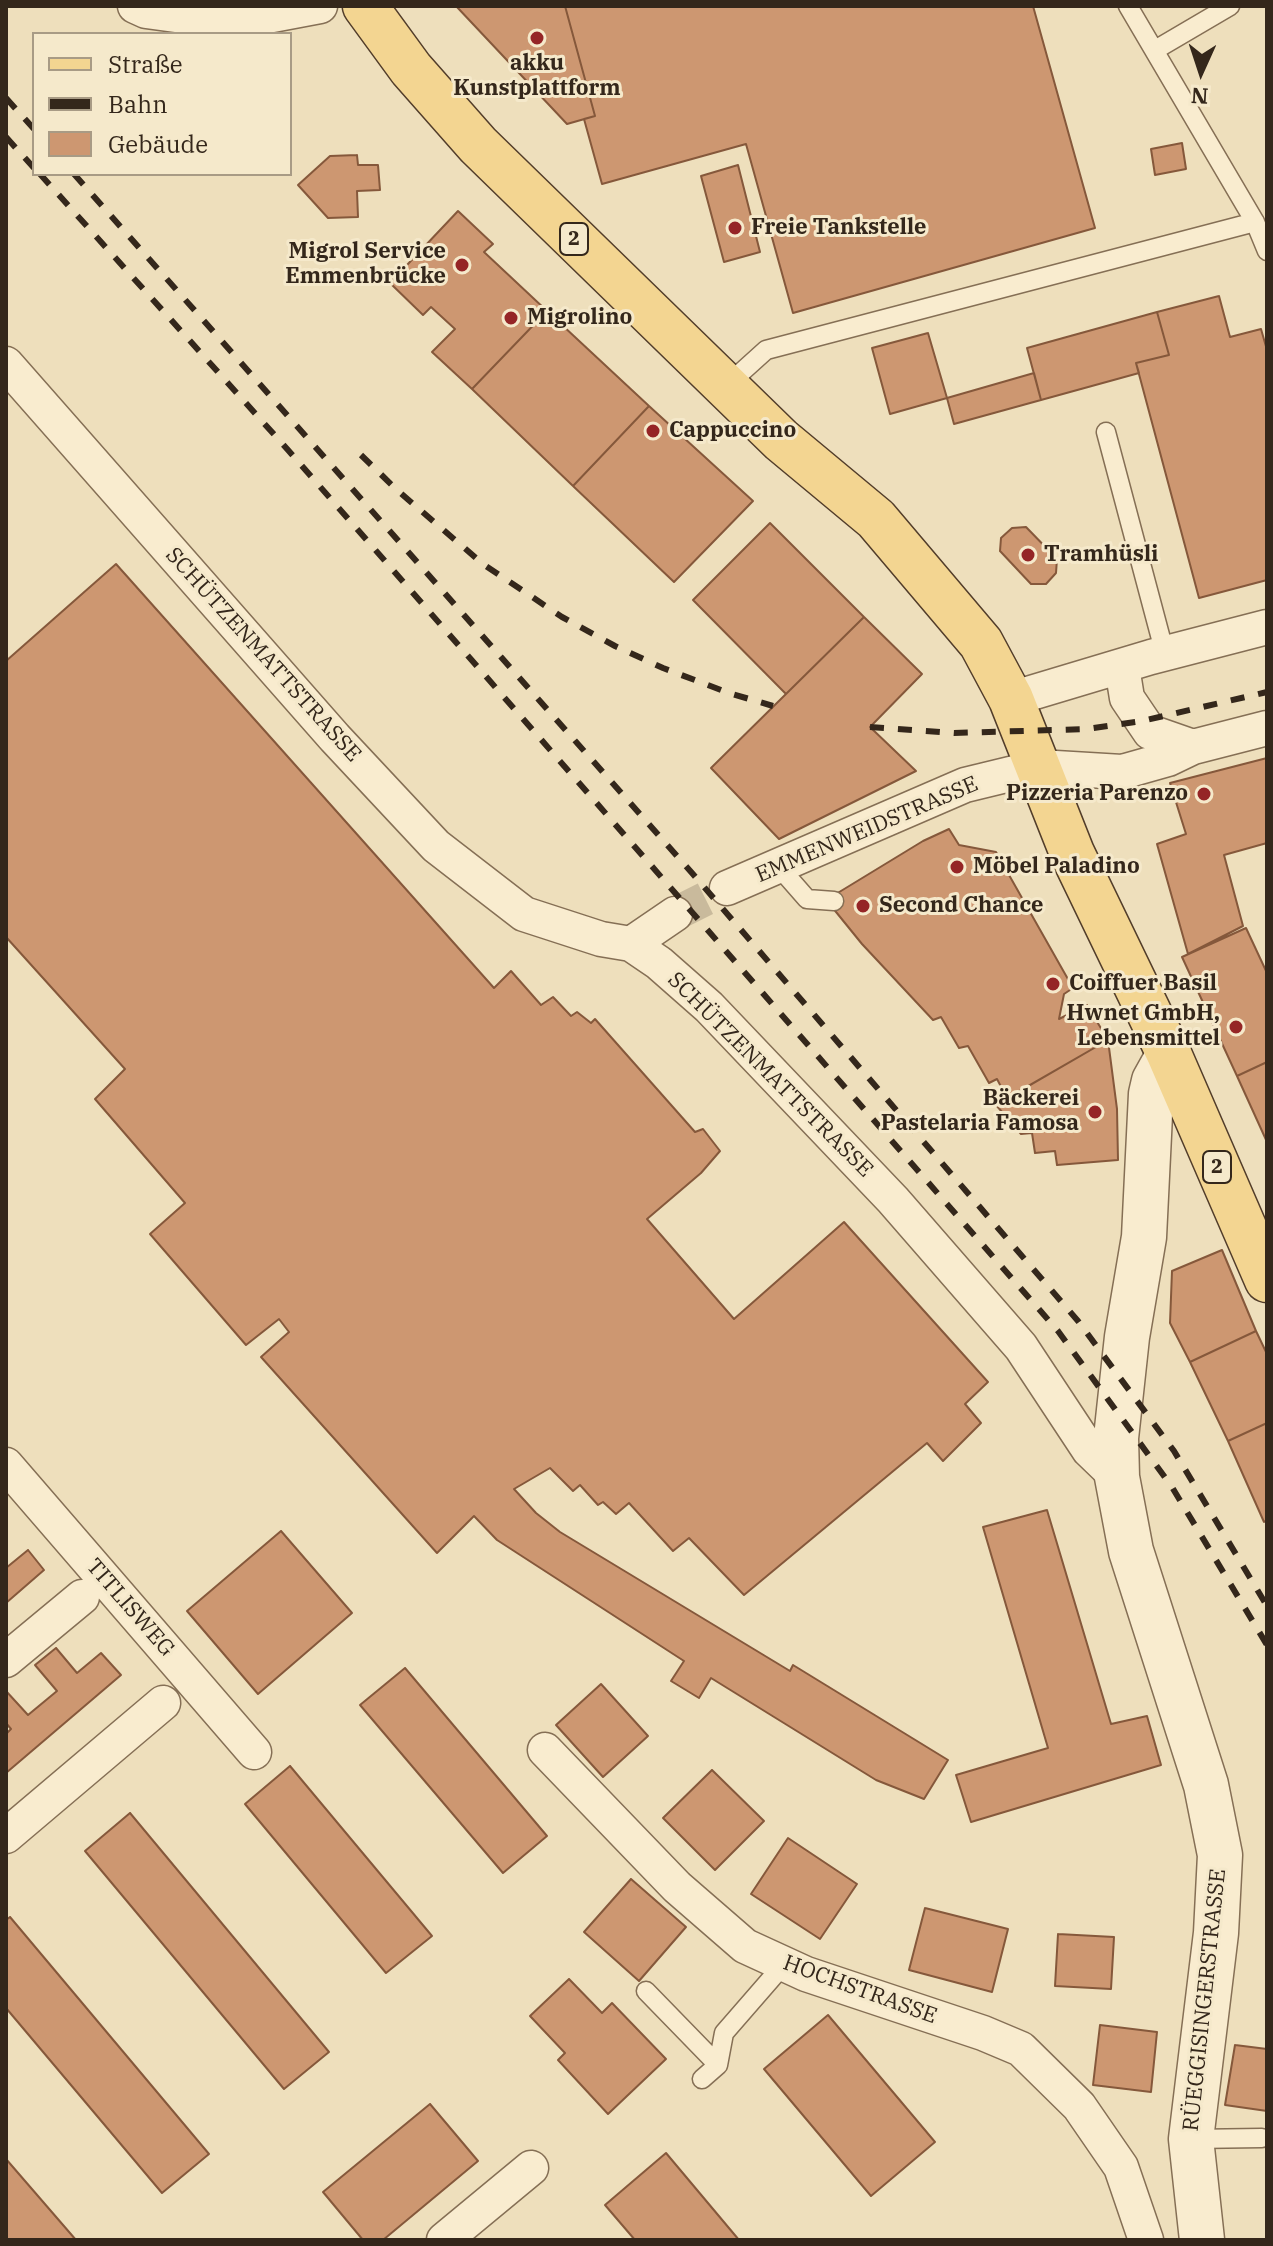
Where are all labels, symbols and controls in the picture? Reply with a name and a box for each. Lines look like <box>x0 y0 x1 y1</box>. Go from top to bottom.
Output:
marker: akku Kunstplattform <box>528 29 546 47</box>
legend <box>32 32 292 176</box>
north arrow <box>1161 32 1241 112</box>
text: Straße <box>108 48 183 80</box>
place label: akku Kunstplattform <box>453 51 621 102</box>
text: N <box>1190 82 1209 111</box>
text: Bahn <box>108 88 168 120</box>
text: Gebäude <box>108 128 208 160</box>
place label: Freie Tankstelle <box>751 215 927 241</box>
marker: Freie Tankstelle <box>726 219 744 237</box>
road number: 2 <box>560 223 588 255</box>
place label: Migrol Service Emmenbrücke <box>285 239 446 290</box>
marker: Migrol Service Emmenbrücke <box>453 256 471 274</box>
place label: Migrolino <box>527 305 632 331</box>
marker: Migrolino <box>502 309 520 327</box>
place label: Cappuccino <box>669 418 796 444</box>
marker: Cappuccino <box>644 422 662 440</box>
street label: SCHÜTZENMATTSTRASSE <box>160 542 366 768</box>
place label: Tramhüsli <box>1044 542 1158 568</box>
marker: Tramhüsli <box>1019 546 1037 564</box>
street label: EMMENWEIDSTRASSE <box>752 771 982 889</box>
place label: Pizzeria Parenzo <box>1006 781 1188 807</box>
marker: Pizzeria Parenzo <box>1195 785 1213 803</box>
place label: Möbel Paladino <box>973 854 1140 880</box>
marker: Möbel Paladino <box>948 858 966 876</box>
place label: Second Chance <box>879 893 1044 919</box>
marker: Second Chance <box>854 897 872 915</box>
street label: SCHÜTZENMATTSTRASSE <box>662 967 878 1183</box>
place label: Coiffuer Basil <box>1069 971 1217 997</box>
marker: Coiffuer Basil <box>1044 975 1062 993</box>
place label: Hwnet GmbH, Lebensmittel <box>1066 1001 1220 1052</box>
marker: Hwnet GmbH, Lebensmittel <box>1227 1018 1245 1036</box>
place label: Bäckerei Pastelaria Famosa <box>881 1086 1079 1138</box>
marker: Bäckerei Pastelaria Famosa <box>1086 1103 1104 1121</box>
road number: 2 <box>1203 1151 1231 1183</box>
street label: TITLISWEG <box>80 1554 180 1662</box>
street label: RÜEGGISINGERSTRASSE <box>1178 1867 1232 2133</box>
street label: HOCHSTRASSE <box>779 1950 941 2030</box>

